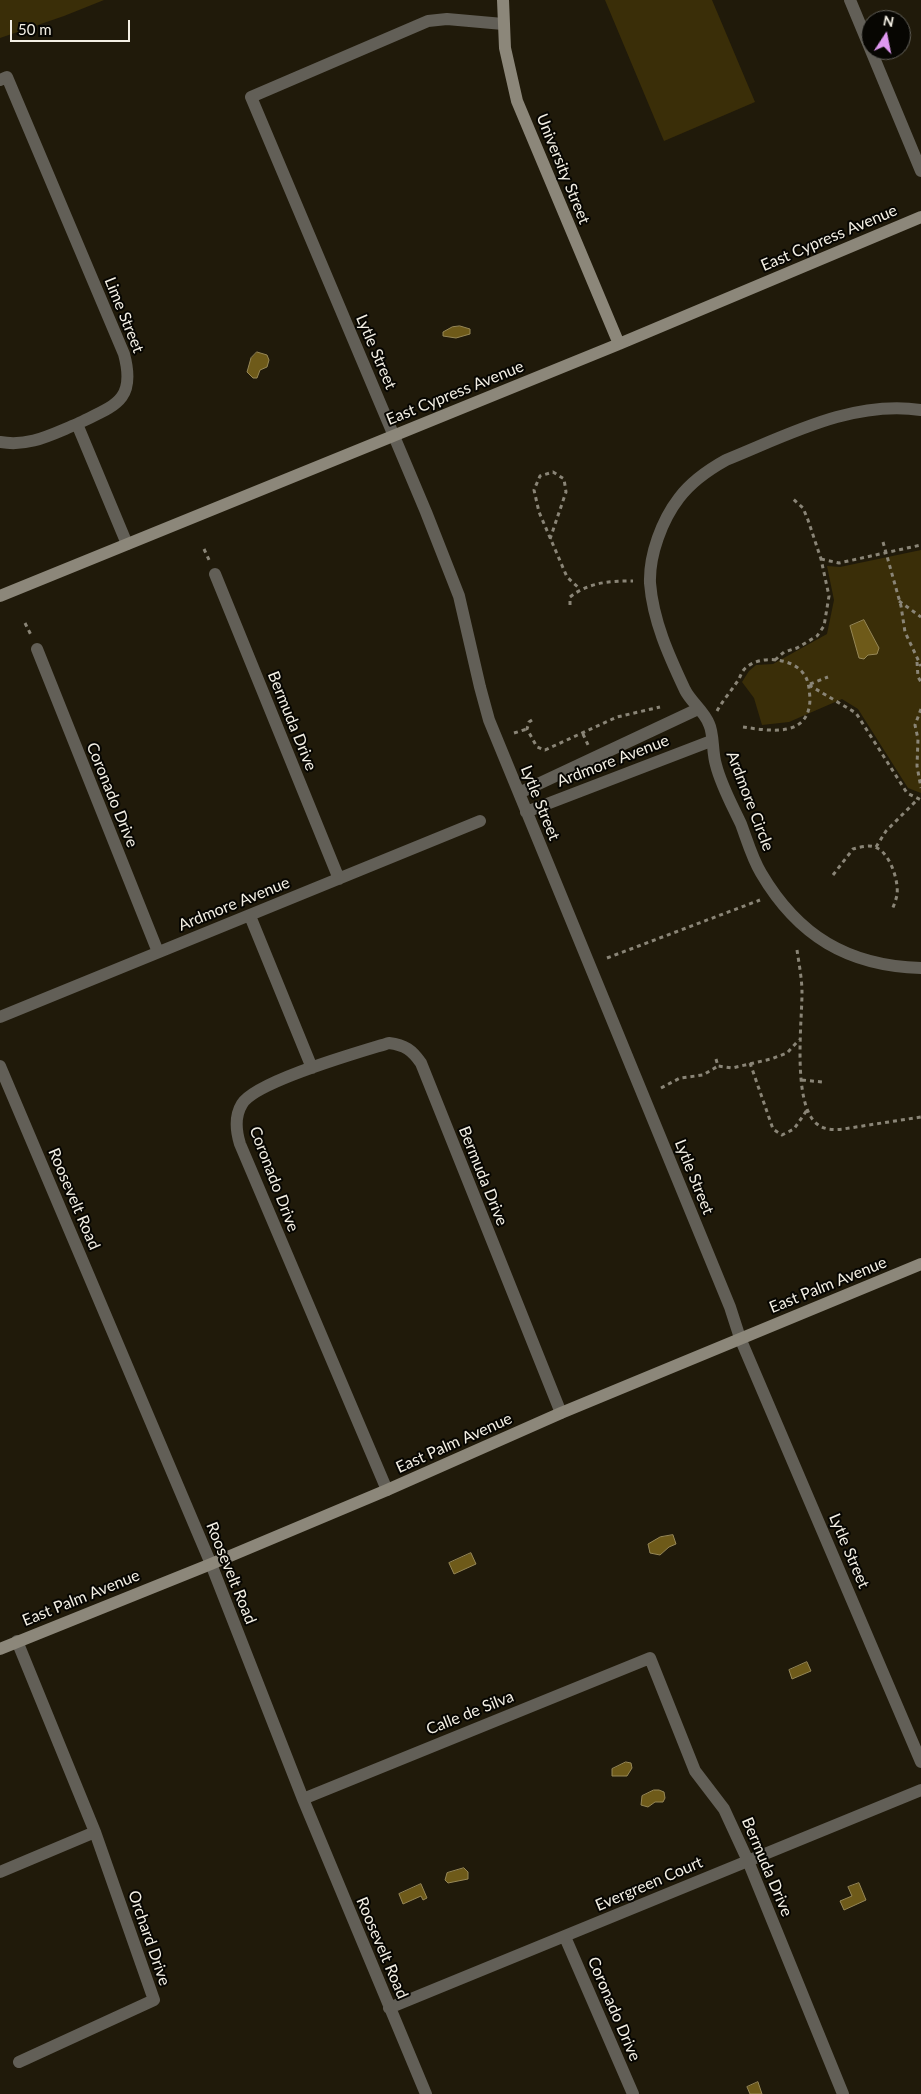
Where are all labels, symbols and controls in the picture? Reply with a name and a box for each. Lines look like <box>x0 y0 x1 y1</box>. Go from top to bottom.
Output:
scale bar <box>12 10 132 42</box>
north arrow <box>861 10 911 60</box>
text: N <box>882 11 896 30</box>
text: 50 m <box>18 20 52 38</box>
street label: University Street <box>532 111 594 227</box>
street label: East Cypress Avenue <box>758 201 900 275</box>
street label: Lime Street <box>100 274 148 356</box>
street label: Lytle Street <box>352 312 400 392</box>
street label: East Cypress Avenue <box>384 357 526 429</box>
street label: Bermuda Drive <box>263 668 321 774</box>
street label: Ardmore Avenue <box>554 731 672 791</box>
street label: Coronado Drive <box>82 740 142 850</box>
street label: Ardmore Circle <box>722 748 778 854</box>
street label: Lytle Street <box>516 763 564 843</box>
street label: Ardmore Avenue <box>175 873 293 935</box>
street label: Bermuda Drive <box>454 1123 512 1229</box>
street label: Coronado Drive <box>245 1124 303 1234</box>
street label: Lytle Street <box>670 1137 718 1217</box>
street label: Roosevelt Road <box>44 1145 104 1253</box>
street label: East Palm Avenue <box>766 1253 890 1317</box>
street label: East Palm Avenue <box>393 1409 515 1477</box>
street label: Lytle Street <box>825 1511 873 1591</box>
street label: Roosevelt Road <box>202 1519 260 1627</box>
street label: East Palm Avenue <box>19 1566 143 1630</box>
street label: Calle de Silva <box>424 1687 516 1739</box>
street label: Bermuda Drive <box>738 1815 796 1919</box>
street label: Evergreen Court <box>592 1853 706 1915</box>
street label: Orchard Drive <box>124 1888 174 1988</box>
street label: Roosevelt Road <box>352 1894 412 2002</box>
street label: Coronado Drive <box>583 1954 645 2064</box>

